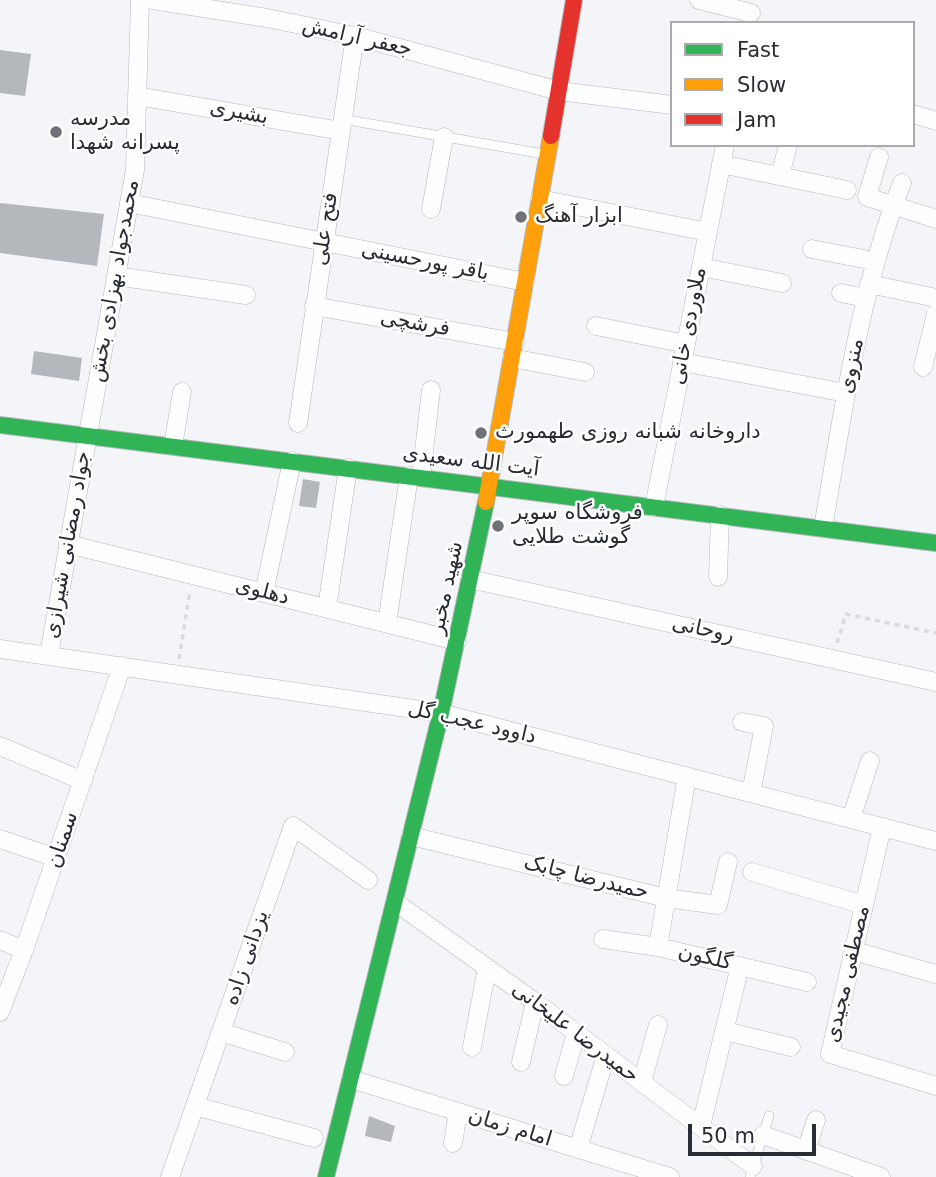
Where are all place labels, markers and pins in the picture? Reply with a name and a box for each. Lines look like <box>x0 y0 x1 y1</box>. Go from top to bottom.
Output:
place label: مدرسه پسرانه شهدا <box>70 107 180 157</box>
marker: مدرسه پسرانه شهدا <box>48 124 64 140</box>
place label: ابزار آهنگ <box>535 204 623 230</box>
marker: ابزار آهنگ <box>513 209 529 225</box>
place label: داروخانه شبانه روزی طهمورث <box>495 420 761 446</box>
marker: داروخانه شبانه روزی طهمورث <box>473 425 489 441</box>
place label: فروشگاه سوپر گوشت طلایی <box>512 501 643 551</box>
marker: فروشگاه سوپر گوشت طلایی <box>490 518 506 534</box>

